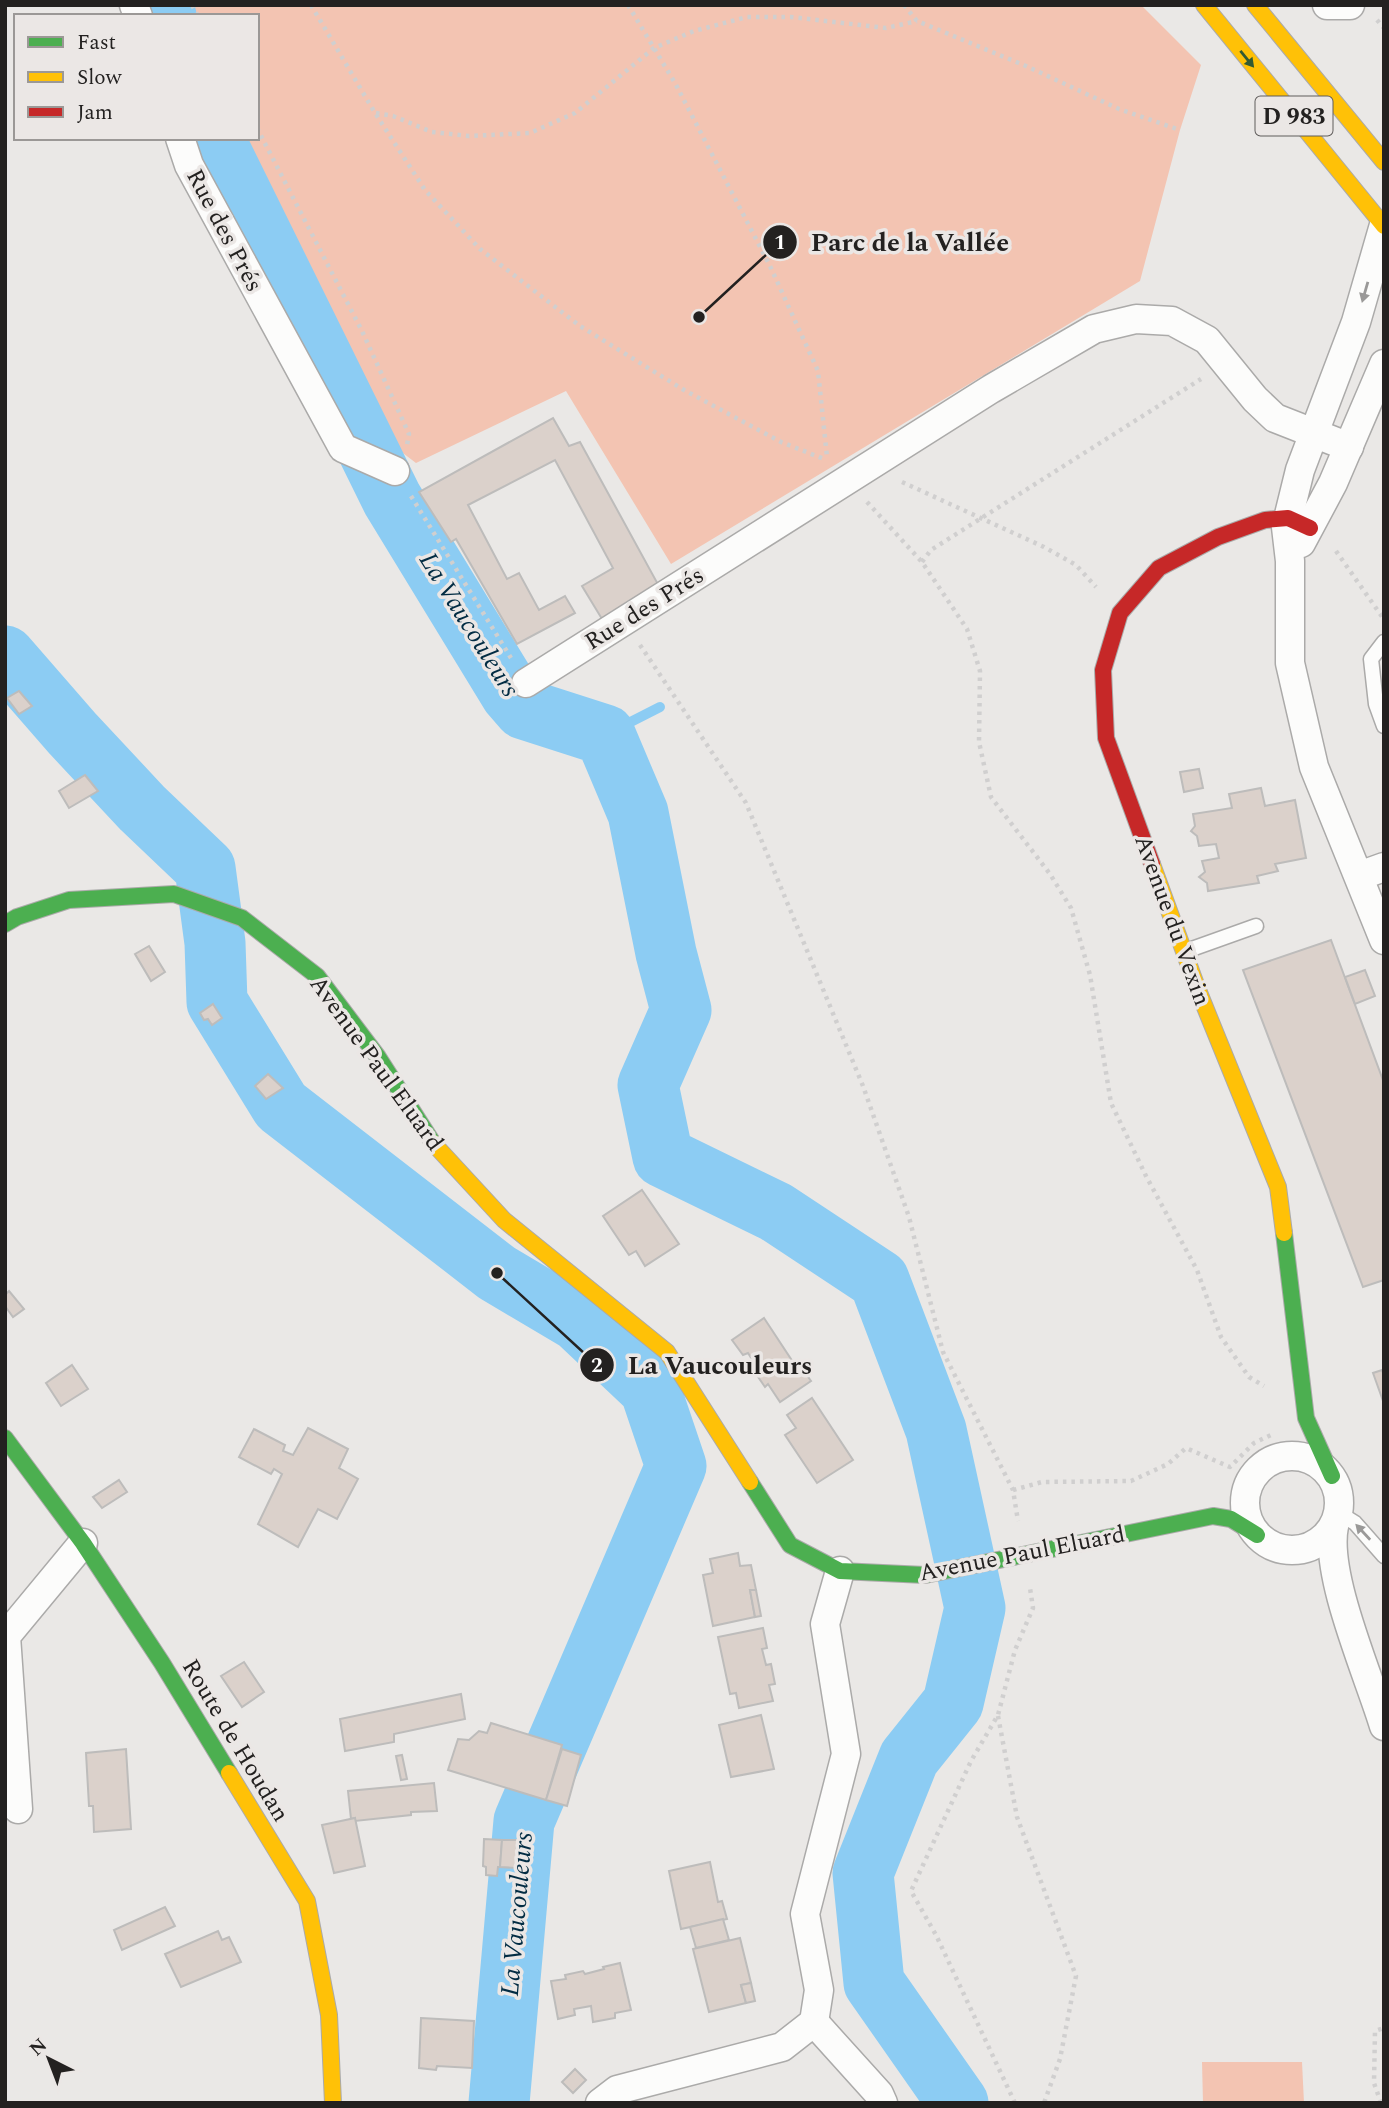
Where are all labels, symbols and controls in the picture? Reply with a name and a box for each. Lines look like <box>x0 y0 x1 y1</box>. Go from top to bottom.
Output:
legend <box>14 14 259 140</box>
text: Fast <box>77 27 116 59</box>
one-way arrow <box>1239 50 1254 67</box>
text: Slow <box>77 62 123 94</box>
text: Jam <box>77 97 113 129</box>
road number: D 983 <box>1256 97 1332 136</box>
street label: Rue des Prés <box>177 162 272 298</box>
callout: Parc de la Vallée <box>762 218 1023 265</box>
text: Parc de la Vallée <box>811 223 1009 263</box>
text: 1 <box>774 227 786 259</box>
one-way arrow <box>1359 281 1369 302</box>
water label: La Vaucouleurs <box>409 544 530 705</box>
street label: Rue des Prés <box>578 558 711 660</box>
street label: Avenue du Vexin <box>1124 830 1220 1011</box>
street label: Avenue Paul Eluard <box>300 968 452 1159</box>
callout: La Vaucouleurs <box>579 1342 827 1389</box>
text: La Vaucouleurs <box>628 1346 812 1386</box>
text: 2 <box>591 1350 603 1382</box>
street label: Avenue Paul Eluard <box>916 1516 1128 1592</box>
one-way arrow <box>1356 1524 1372 1541</box>
street label: Route de Houdan <box>172 1652 298 1829</box>
water label: La Vaucouleurs <box>490 1830 544 1998</box>
north arrow <box>14 2024 84 2094</box>
text: N <box>23 2032 54 2063</box>

